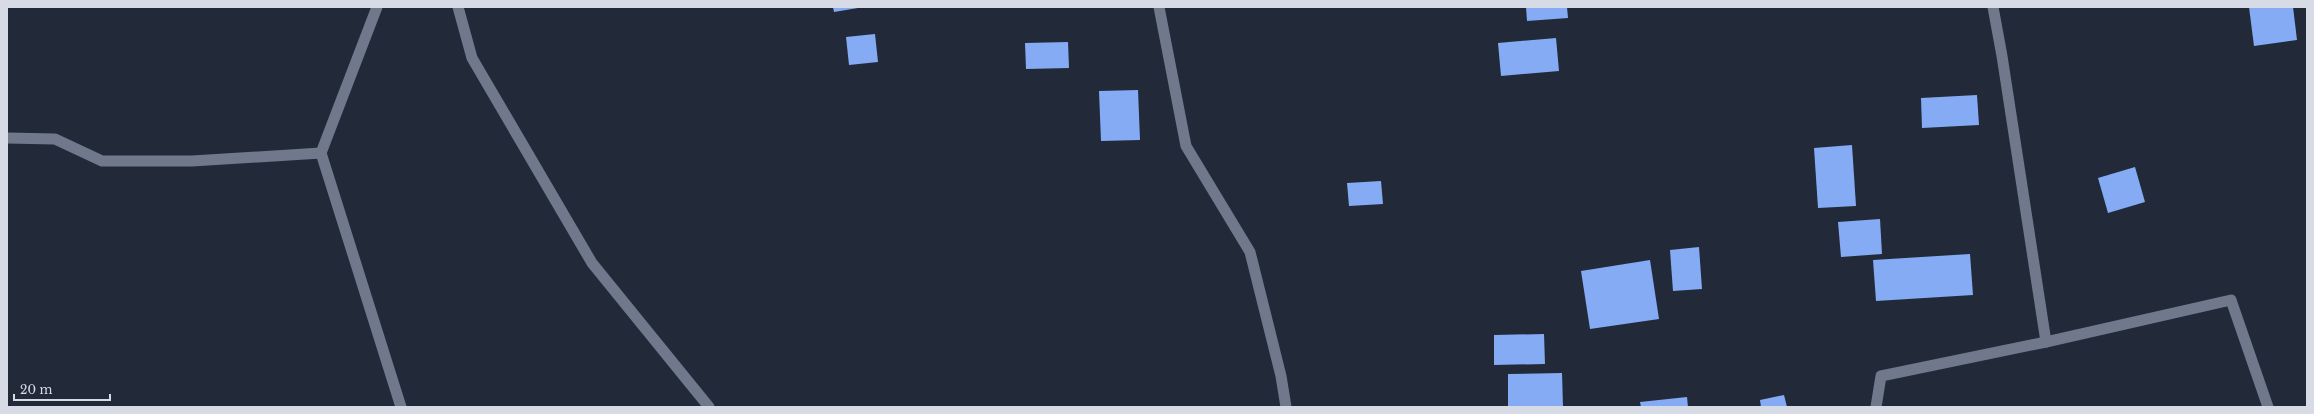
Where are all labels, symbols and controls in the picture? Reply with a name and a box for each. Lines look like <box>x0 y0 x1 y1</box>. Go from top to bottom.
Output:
scale bar <box>14 376 110 402</box>
text: 20 m <box>20 382 52 397</box>

